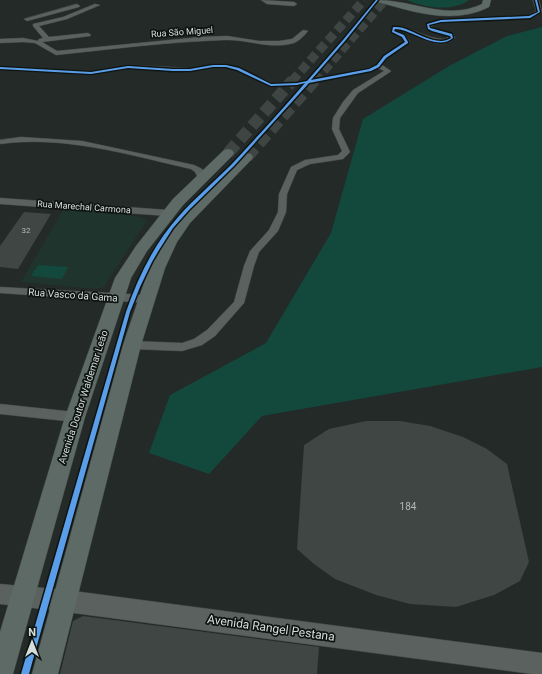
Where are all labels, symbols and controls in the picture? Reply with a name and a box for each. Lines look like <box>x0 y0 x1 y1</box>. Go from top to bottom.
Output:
street label: Rua São Miguel <box>151 25 213 39</box>
street label: Rua Marechal Carmona <box>37 199 131 215</box>
house number: 32 <box>22 226 31 235</box>
street label: Rua Vasco da Gama <box>28 286 118 304</box>
street label: Avenida Doutor Waldemar Leão <box>56 329 110 465</box>
house number: 184 <box>400 501 417 512</box>
street label: Avenida Rangel Pestana <box>206 612 336 644</box>
north arrow <box>12 622 52 662</box>
text: N <box>28 626 36 639</box>

